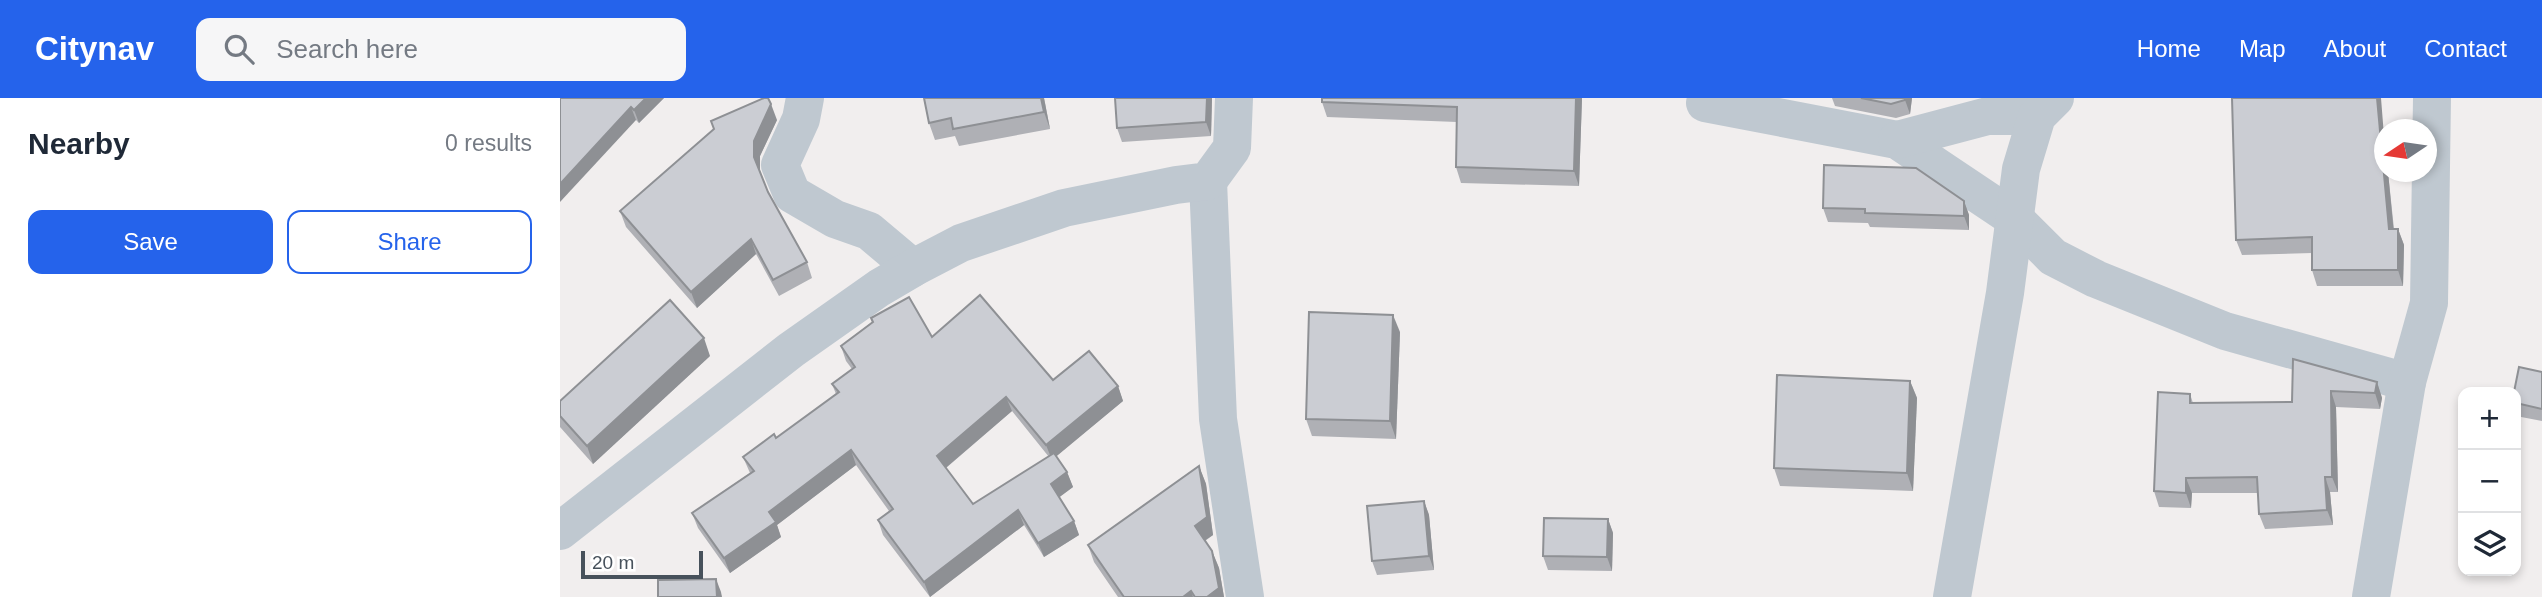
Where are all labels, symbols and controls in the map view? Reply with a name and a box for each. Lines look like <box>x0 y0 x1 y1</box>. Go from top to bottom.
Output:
search box <box>196 18 686 81</box>
text: Citynav <box>35 30 154 67</box>
icon: search <box>220 30 258 68</box>
text: Search here <box>276 34 418 64</box>
text: Home <box>2137 35 2201 62</box>
text: Map <box>2239 35 2286 62</box>
text: About <box>2324 35 2386 62</box>
text: Contact <box>2424 35 2507 62</box>
north arrow <box>2374 119 2437 182</box>
text: Nearby <box>28 127 130 160</box>
text: 0 results <box>445 130 532 156</box>
button: Save <box>28 210 273 274</box>
button: Share <box>287 210 532 274</box>
map controls <box>2458 387 2521 576</box>
button: + <box>2458 387 2521 450</box>
button: − <box>2458 450 2521 513</box>
button: layers <box>2458 513 2521 576</box>
scale bar <box>581 548 704 580</box>
text: 20 m <box>592 552 634 573</box>

